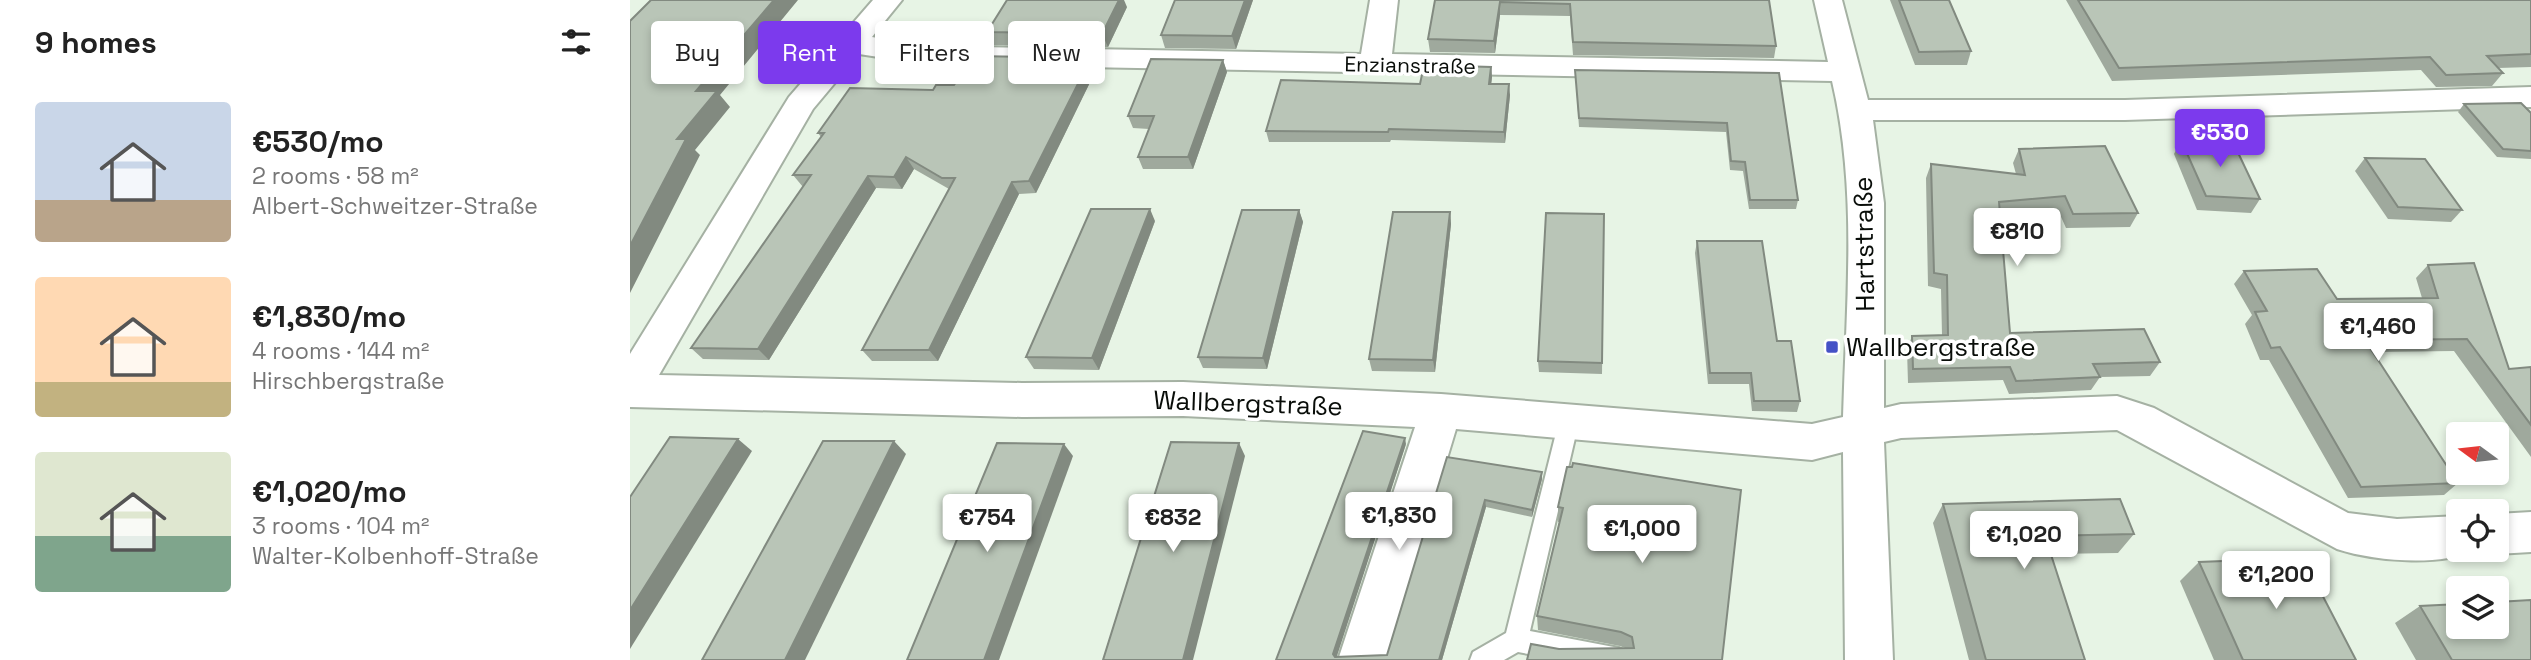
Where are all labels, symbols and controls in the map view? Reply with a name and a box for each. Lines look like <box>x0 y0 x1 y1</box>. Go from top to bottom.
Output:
chip: Buy <box>651 21 744 84</box>
chip: Rent <box>758 21 861 84</box>
chip: Filters <box>875 21 994 84</box>
chip: New <box>1008 21 1105 84</box>
text: 9 homes <box>35 23 157 62</box>
icon: filters <box>557 23 595 61</box>
street label: Enzianstraße <box>1344 50 1476 80</box>
pin: €530 <box>2179 110 2261 169</box>
text: €530 <box>2191 117 2249 147</box>
text: €530/mo <box>252 122 384 161</box>
icon: home <box>91 130 175 214</box>
text: 2 rooms · 58 m² <box>252 161 419 191</box>
street label: Hartstraße <box>1846 176 1882 312</box>
text: Albert-Schweitzer-Straße <box>252 191 538 221</box>
pin: €810 <box>1976 208 2058 268</box>
text: €810 <box>1990 216 2044 246</box>
text: €1,830/mo <box>252 297 406 336</box>
pin: €1,460 <box>2321 304 2435 363</box>
icon: home <box>91 305 175 389</box>
text: €1,460 <box>2340 311 2416 341</box>
place label: Wallbergstraße <box>1846 330 2036 364</box>
text: 4 rooms · 144 m² <box>252 336 429 366</box>
marker: Wallbergstraße <box>1824 339 1840 355</box>
text: Hirschbergstraße <box>252 366 445 396</box>
street label: Wallbergstraße <box>1153 383 1343 423</box>
north arrow <box>2446 422 2510 485</box>
map controls <box>2446 422 2509 639</box>
text: €1,020/mo <box>252 472 407 511</box>
icon: home <box>91 480 175 564</box>
pin: €1,830 <box>1342 492 1456 552</box>
pin: €754 <box>946 494 1028 554</box>
pin: €832 <box>1132 494 1214 554</box>
button: locate <box>2446 499 2509 562</box>
text: €1,830 <box>1361 500 1437 530</box>
text: €754 <box>959 502 1015 532</box>
text: €832 <box>1144 502 1202 532</box>
pin: €1,000 <box>1585 505 1699 565</box>
text: 3 rooms · 104 m² <box>252 511 429 541</box>
pin: €1,020 <box>1967 512 2081 571</box>
text: €1,000 <box>1603 513 1681 543</box>
text: €1,020 <box>1986 519 2062 549</box>
text: Walter-Kolbenhoff-Straße <box>252 541 539 571</box>
pin: €1,200 <box>2219 552 2333 611</box>
text: €1,200 <box>2238 559 2314 589</box>
button: layers <box>2446 576 2509 639</box>

